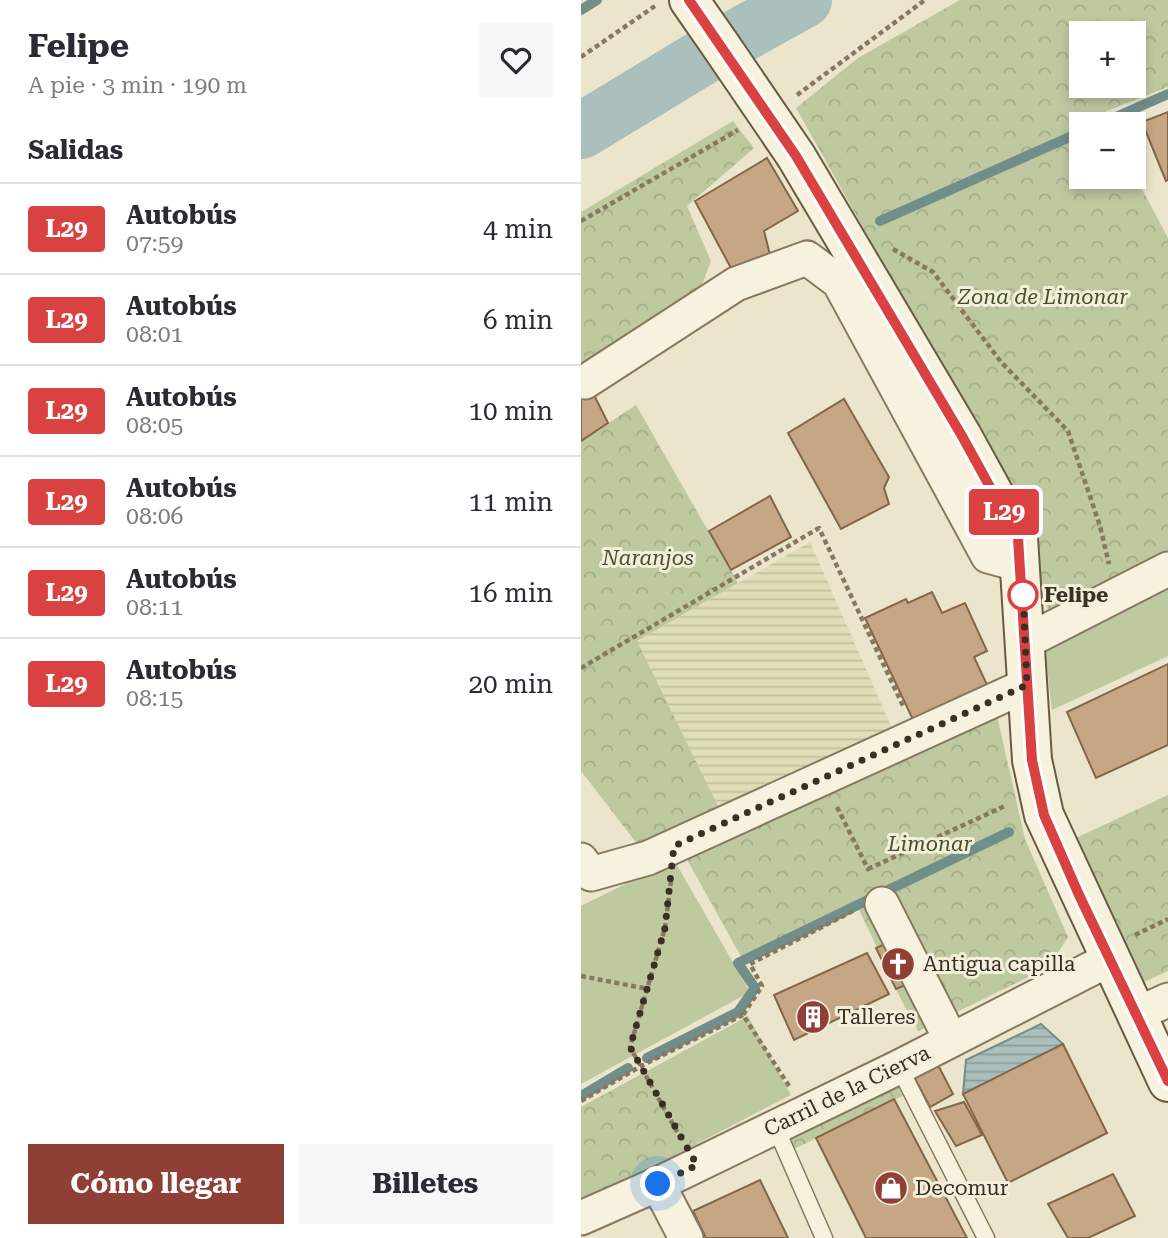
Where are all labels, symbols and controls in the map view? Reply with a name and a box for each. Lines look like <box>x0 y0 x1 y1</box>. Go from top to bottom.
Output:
map controls <box>1069 21 1146 189</box>
button: + <box>1069 21 1146 98</box>
button: heart <box>479 23 553 97</box>
text: Felipe <box>28 26 129 65</box>
text: A pie · 3 min · 190 m <box>28 72 247 99</box>
button: − <box>1069 112 1146 189</box>
text: Salidas <box>28 135 123 165</box>
text: Autobús <box>126 200 237 230</box>
text: 4 min <box>483 214 553 244</box>
text: L29 <box>45 215 88 243</box>
text: 07:59 <box>126 230 183 257</box>
park label: Zona de Limonar <box>957 285 1128 309</box>
text: Autobús <box>126 291 237 321</box>
text: 6 min <box>483 305 553 335</box>
text: L29 <box>45 306 88 334</box>
text: 08:01 <box>126 321 183 348</box>
text: Autobús <box>126 382 237 412</box>
text: 10 min <box>469 396 553 426</box>
text: L29 <box>45 397 88 425</box>
text: 08:05 <box>126 412 183 439</box>
text: Autobús <box>126 473 237 503</box>
text: 11 min <box>469 487 553 517</box>
text: L29 <box>45 488 88 516</box>
line badge: L29 <box>964 489 1044 535</box>
text: L29 <box>983 498 1025 526</box>
text: 08:06 <box>126 503 183 530</box>
park label: Naranjos <box>601 546 694 570</box>
text: Autobús <box>126 564 237 594</box>
text: 16 min <box>469 578 553 608</box>
text: L29 <box>45 579 88 607</box>
marker: Felipe <box>1008 580 1038 610</box>
place label: Felipe <box>1044 583 1108 607</box>
text: 08:11 <box>126 594 183 621</box>
text: Autobús <box>126 655 237 685</box>
text: 20 min <box>469 669 553 699</box>
text: L29 <box>45 670 88 698</box>
text: 08:15 <box>126 685 183 712</box>
park label: Limonar <box>887 832 973 856</box>
church icon: Antigua capilla <box>879 945 917 983</box>
place label: Antigua capilla <box>923 952 1076 976</box>
building icon: Talleres <box>794 998 832 1036</box>
place label: Talleres <box>837 1005 916 1029</box>
street label: Carril de la Cierva <box>760 1040 934 1142</box>
button: Cómo llegar <box>28 1144 284 1224</box>
button: Billetes <box>298 1144 553 1224</box>
your location <box>640 1166 675 1201</box>
shop icon: Decomur <box>872 1169 910 1207</box>
place label: Decomur <box>915 1176 1009 1200</box>

